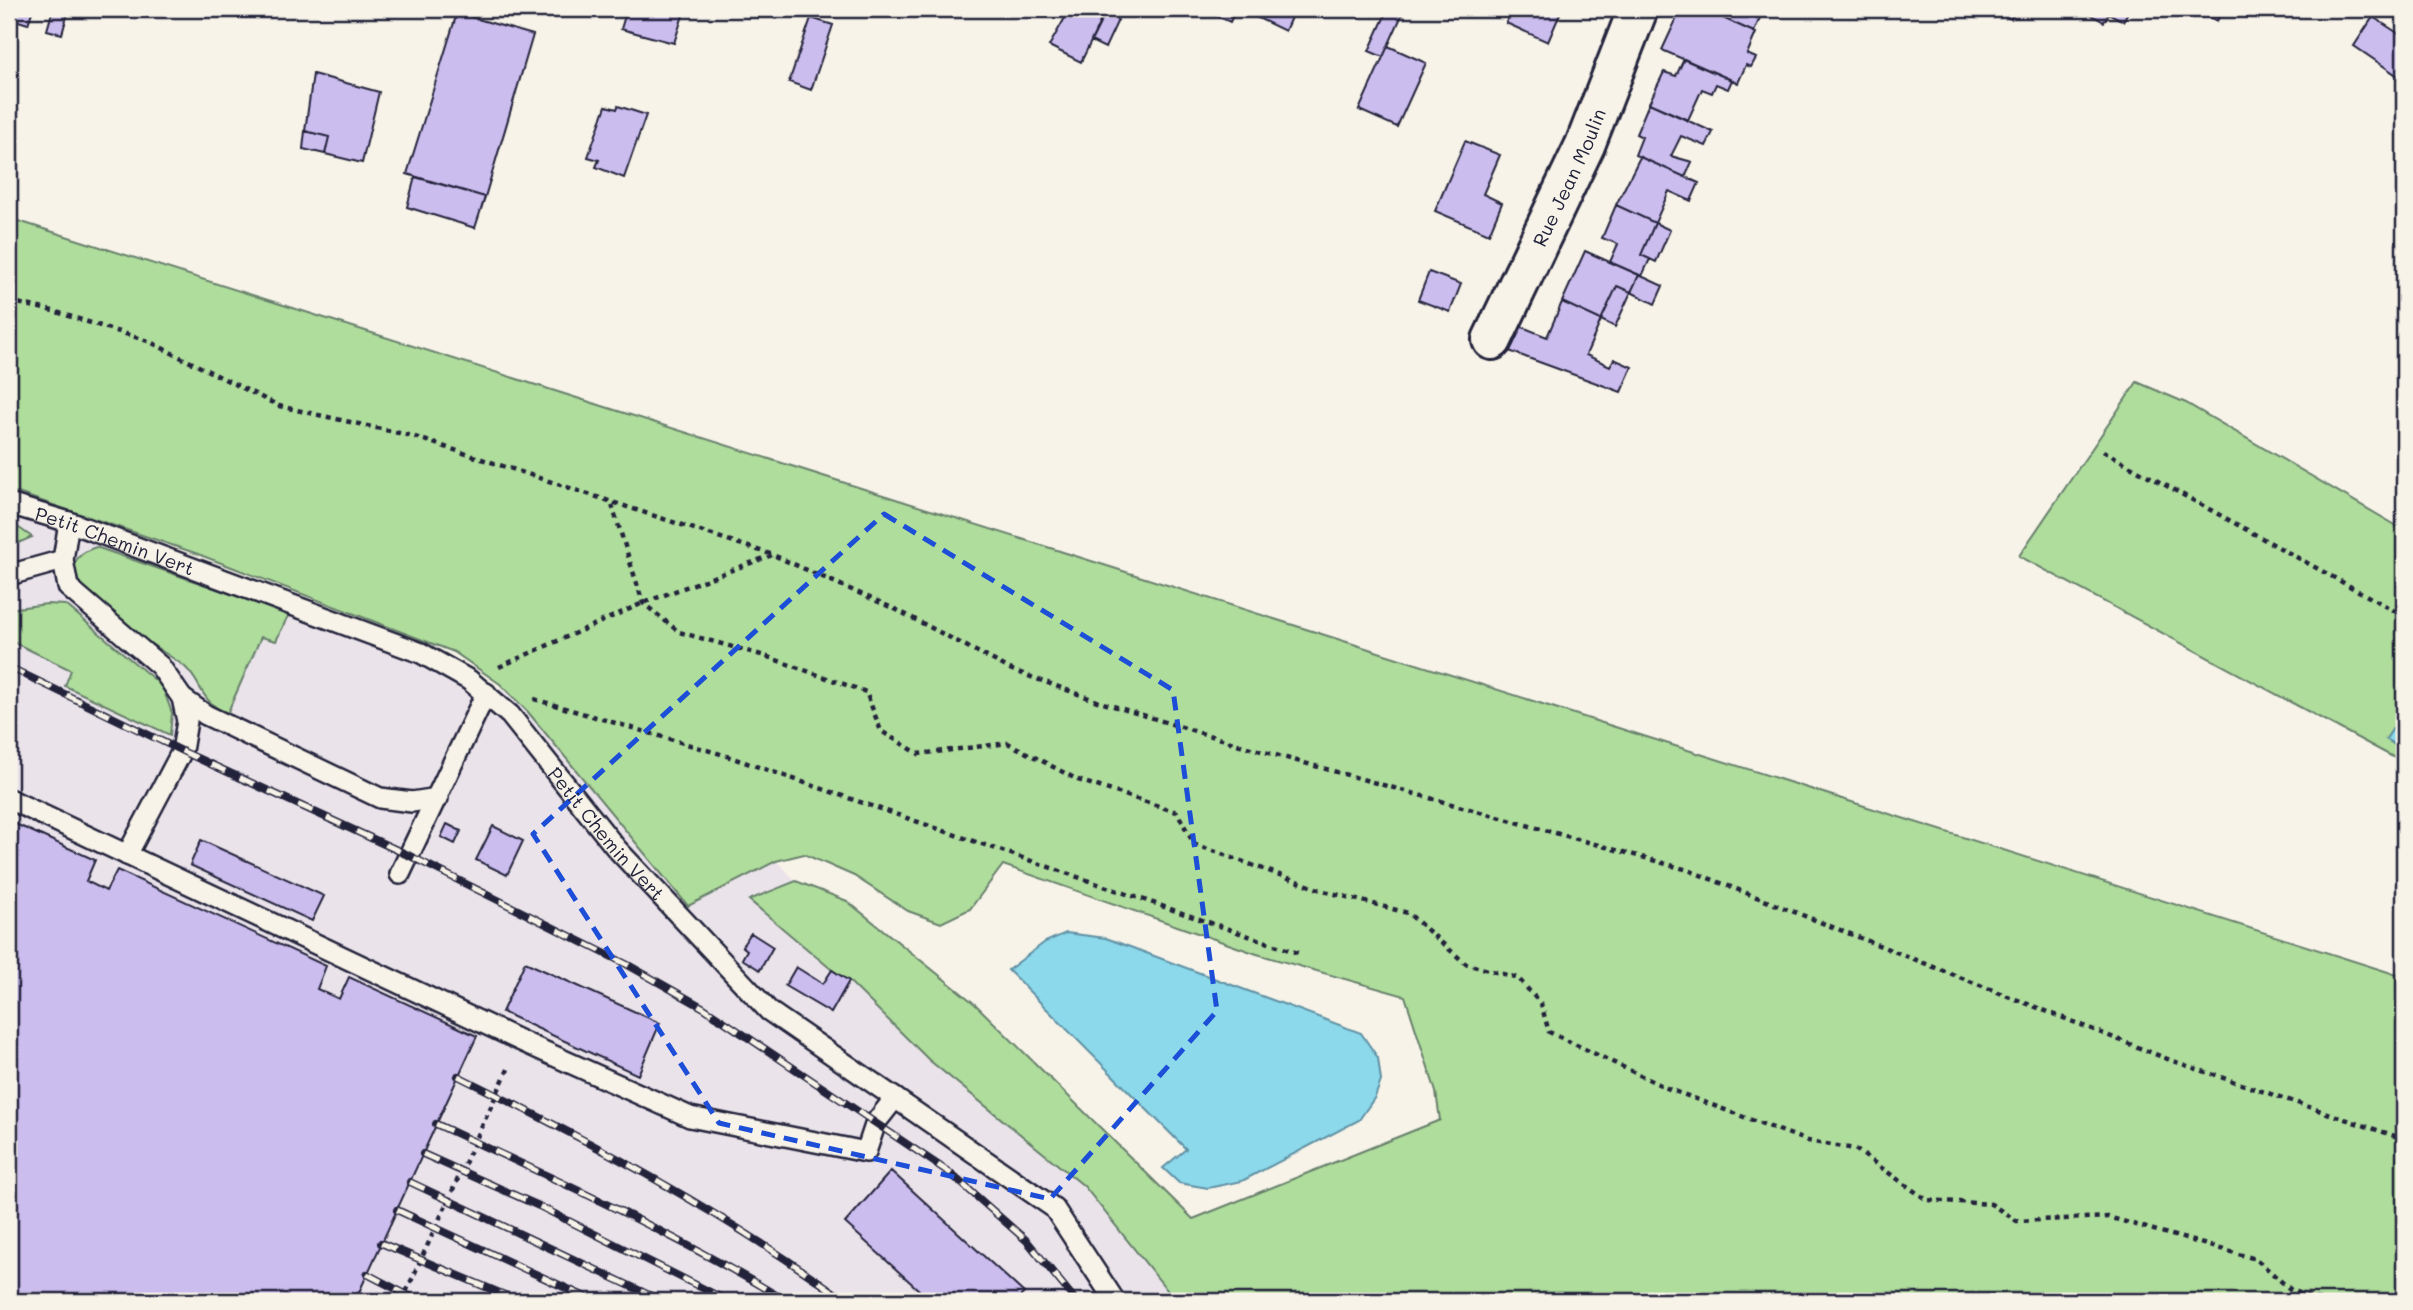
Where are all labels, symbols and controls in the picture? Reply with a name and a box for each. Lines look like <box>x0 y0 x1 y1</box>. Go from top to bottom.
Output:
street label: Rue Jean Moulin <box>1526 105 1611 250</box>
street label: Petit Chemin Vert <box>32 500 198 580</box>
street label: Petit Chemin Vert <box>543 761 671 905</box>

